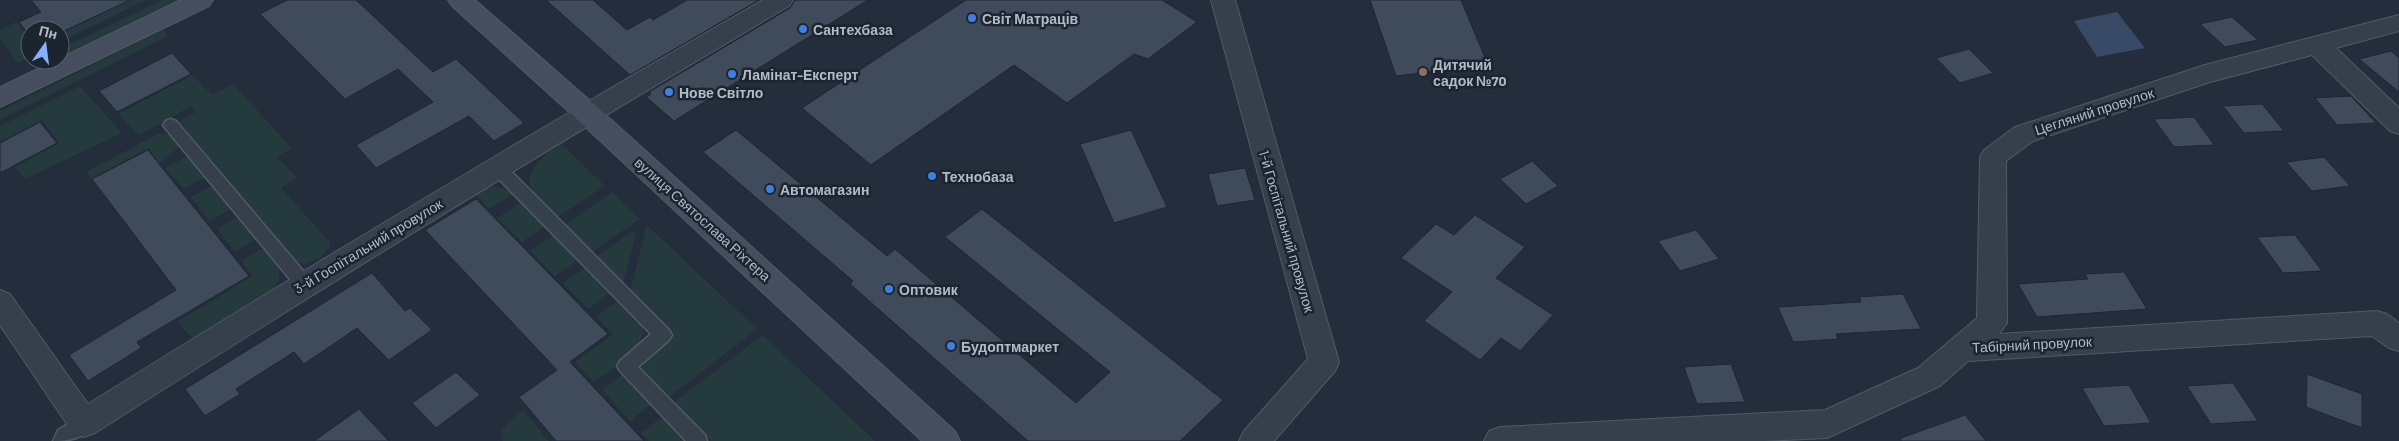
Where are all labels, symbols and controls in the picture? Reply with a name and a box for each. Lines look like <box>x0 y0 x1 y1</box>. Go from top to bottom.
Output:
place label: Світ Матраців <box>982 10 1079 27</box>
marker: Світ Матраців <box>966 12 978 24</box>
north arrow <box>20 20 70 70</box>
text: Пн <box>37 21 59 42</box>
place label: Сантехбаза <box>813 21 893 38</box>
marker: Сантехбаза <box>797 23 809 35</box>
place label: Дитячий садок №70 <box>1433 56 1507 89</box>
place label: Ламінат-Експерт <box>742 66 859 83</box>
marker: Дитячий садок №70 <box>1417 66 1429 78</box>
marker: Ламінат-Експерт <box>726 68 738 80</box>
street label: Цегляний провулок <box>2032 83 2156 138</box>
place label: Нове Світло <box>679 84 763 101</box>
marker: Нове Світло <box>663 86 675 98</box>
street label: 1-й Госпітальний провулок <box>1256 148 1319 315</box>
street label: вулиця Святослава Ріхтера <box>632 153 775 285</box>
place label: Технобаза <box>942 168 1014 185</box>
marker: Технобаза <box>926 170 938 182</box>
place label: Автомагазин <box>780 181 869 198</box>
marker: Автомагазин <box>764 183 776 195</box>
street label: 3-й Госпітальний провулок <box>291 194 446 297</box>
place label: Оптовик <box>899 281 959 298</box>
marker: Оптовик <box>883 283 895 295</box>
street label: Табірний провулок <box>1972 332 2093 356</box>
place label: Будоптмаркет <box>961 338 1059 355</box>
marker: Будоптмаркет <box>945 340 957 352</box>

